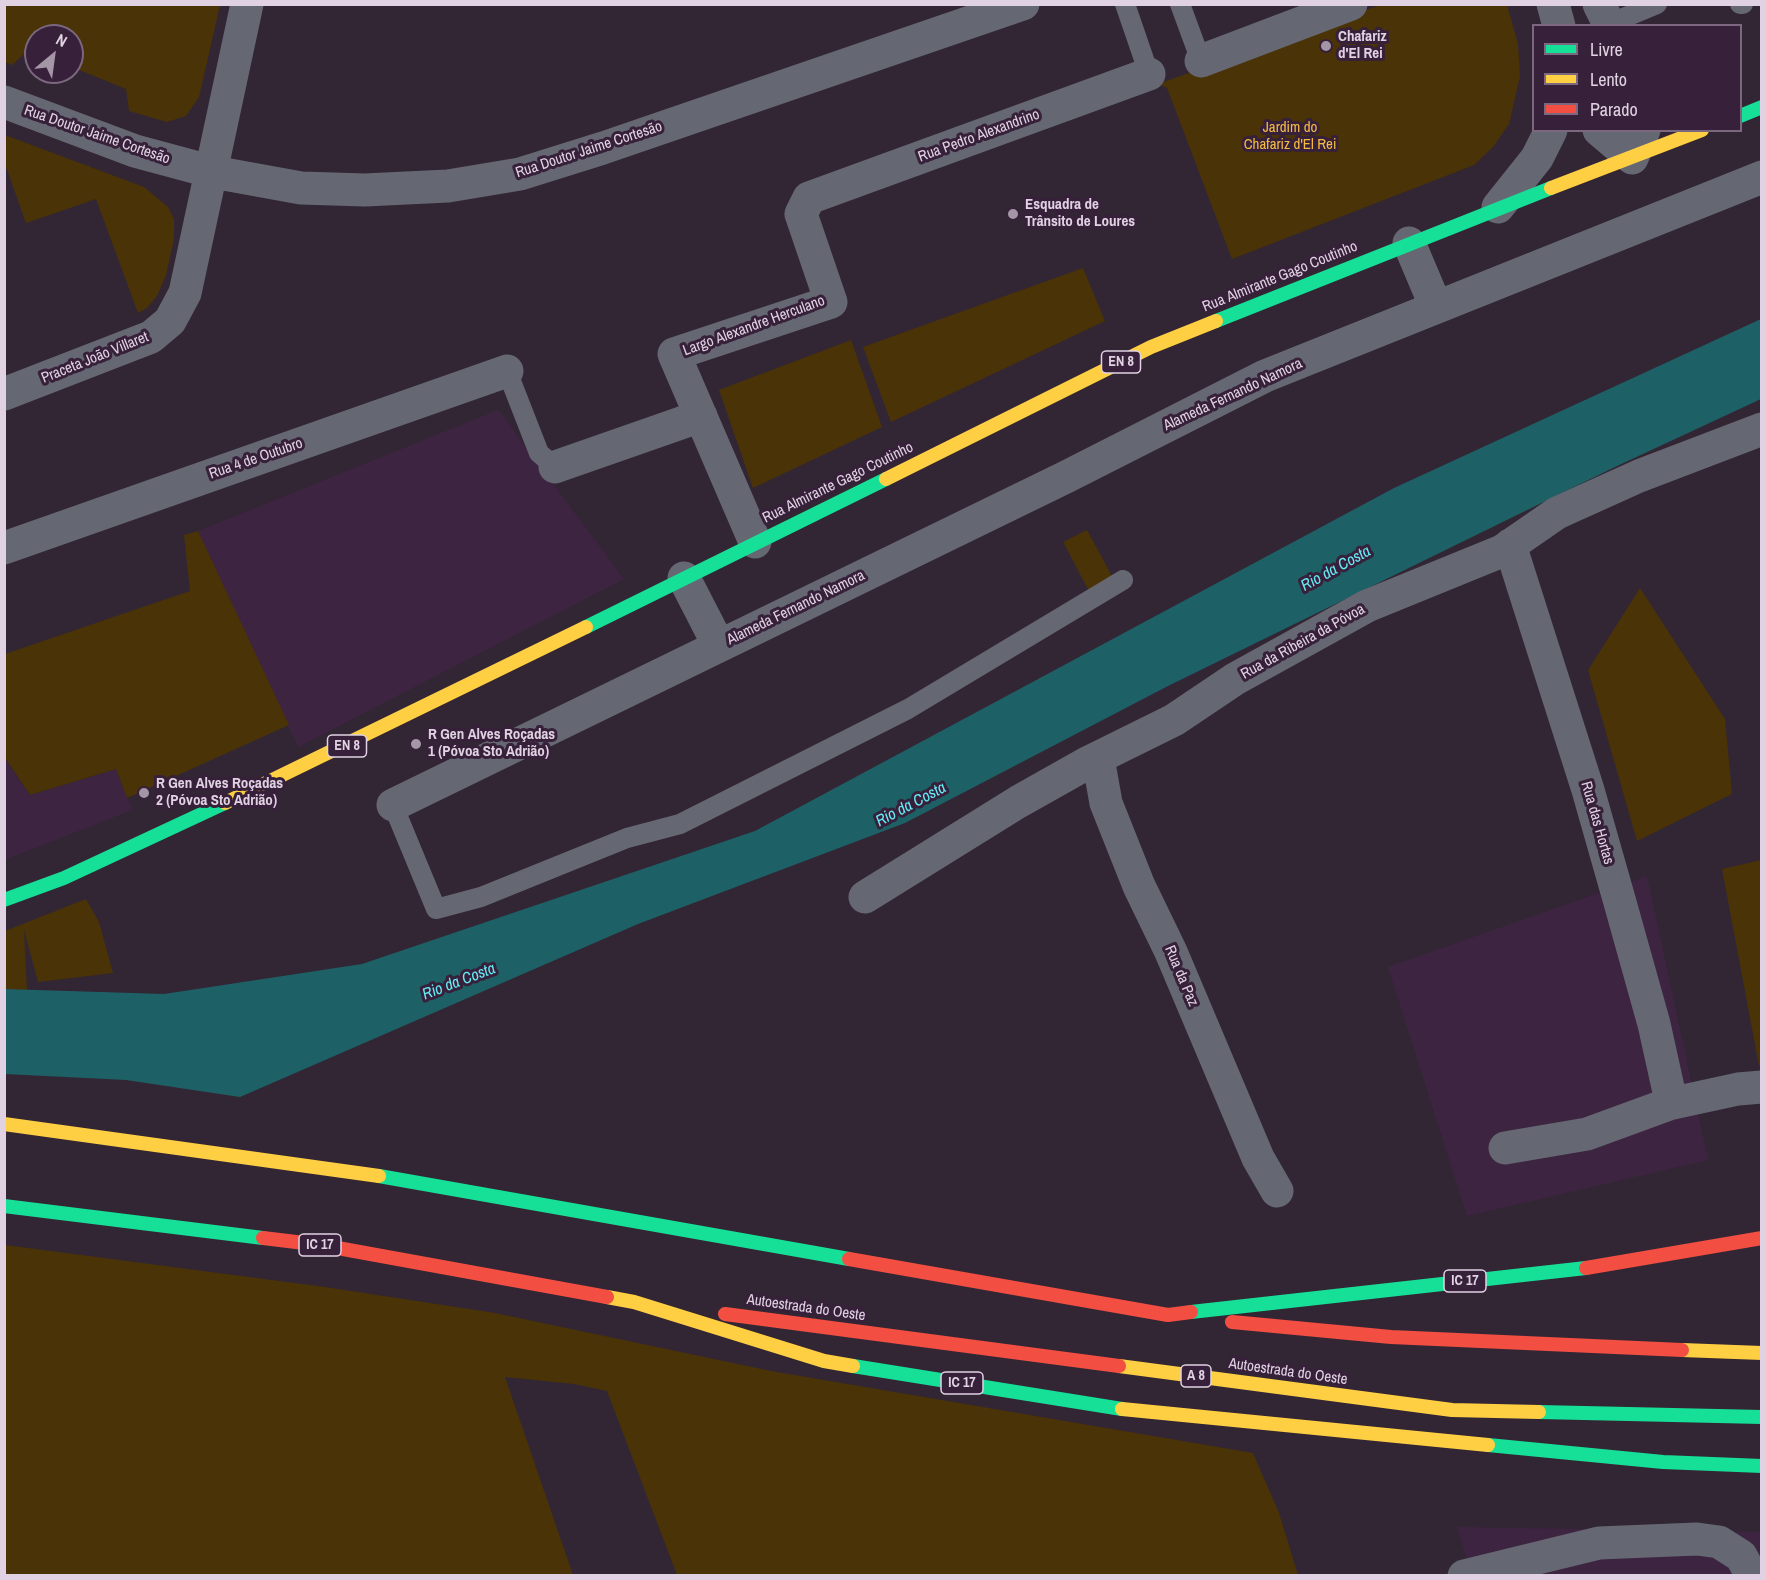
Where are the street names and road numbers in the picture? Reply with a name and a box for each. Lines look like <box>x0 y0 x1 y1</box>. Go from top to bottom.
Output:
street label: Rua Doutor Jaime Cortesão <box>22 102 172 168</box>
street label: Rua Pedro Alexandrino <box>916 106 1042 166</box>
street label: Rua Doutor Jaime Cortesão <box>513 118 665 182</box>
street label: Rua Almirante Gago Coutinho <box>1200 238 1360 316</box>
street label: Largo Alexandre Herculano <box>681 292 827 360</box>
street label: Praceta João Villaret <box>39 328 151 388</box>
road number: EN 8 <box>1102 351 1140 373</box>
street label: Alameda Fernando Namora <box>1161 355 1305 435</box>
street label: Rua 4 de Outubro <box>207 435 305 483</box>
street label: Rua Almirante Gago Coutinho <box>760 439 916 527</box>
street label: Alameda Fernando Namora <box>724 567 868 649</box>
street label: Rua da Ribeira da Póvoa <box>1238 600 1368 684</box>
road number: EN 8 <box>328 735 366 757</box>
street label: Rua das Hortas <box>1577 779 1617 867</box>
street label: Rua da Paz <box>1160 943 1202 1009</box>
road number: IC 17 <box>299 1234 341 1256</box>
road number: IC 17 <box>1444 1270 1486 1292</box>
street label: Autoestrada do Oeste <box>745 1291 867 1325</box>
street label: Autoestrada do Oeste <box>1227 1355 1349 1389</box>
road number: A 8 <box>1181 1365 1211 1387</box>
road number: IC 17 <box>941 1372 983 1394</box>

